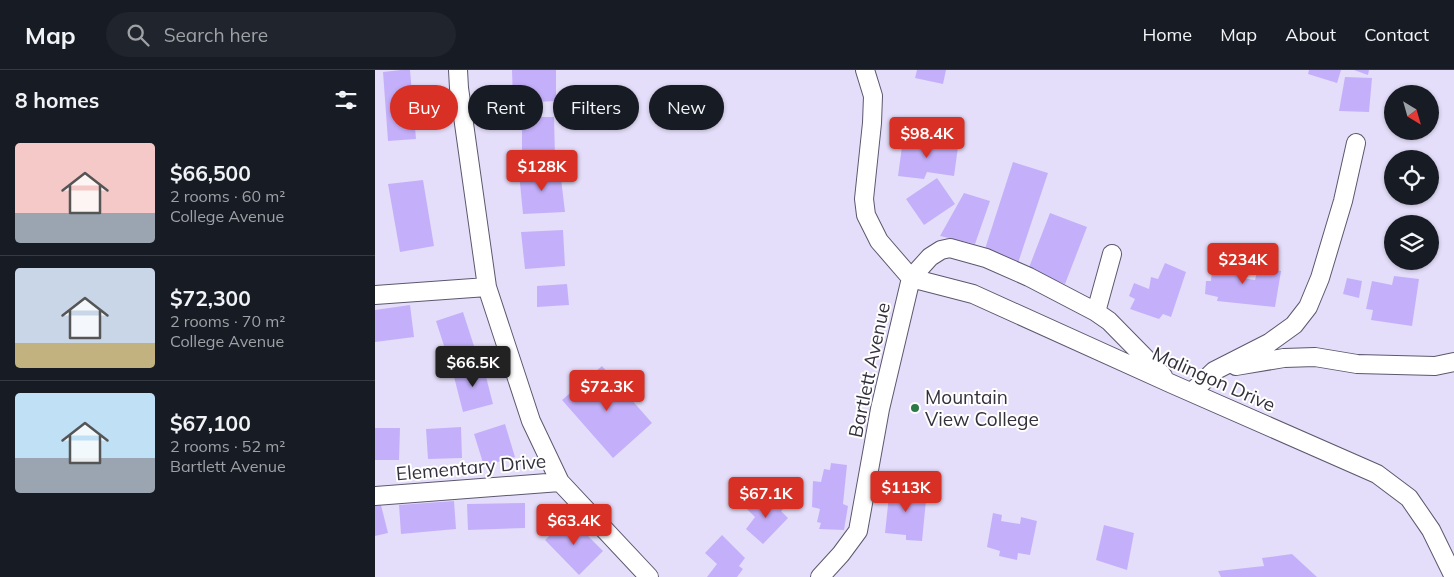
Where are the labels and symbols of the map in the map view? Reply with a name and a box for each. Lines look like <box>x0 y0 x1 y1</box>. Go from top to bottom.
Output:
north arrow <box>1384 85 1439 140</box>
pin: $98.4K <box>886 116 968 159</box>
pin: $128K <box>507 150 577 192</box>
pin: $234K <box>1208 242 1278 285</box>
street label: Bartlett Avenue <box>843 300 895 440</box>
street label: Malingon Drive <box>1149 341 1279 417</box>
pin: $66.5K <box>432 346 514 388</box>
pin: $72.3K <box>566 370 648 412</box>
place label: Mountain View College <box>925 385 1039 431</box>
marker: Mountain View College <box>909 402 921 414</box>
street label: Elementary Drive <box>395 448 547 486</box>
pin: $113K <box>871 470 941 513</box>
pin: $67.1K <box>725 476 807 519</box>
pin: $63.4K <box>533 504 615 546</box>

